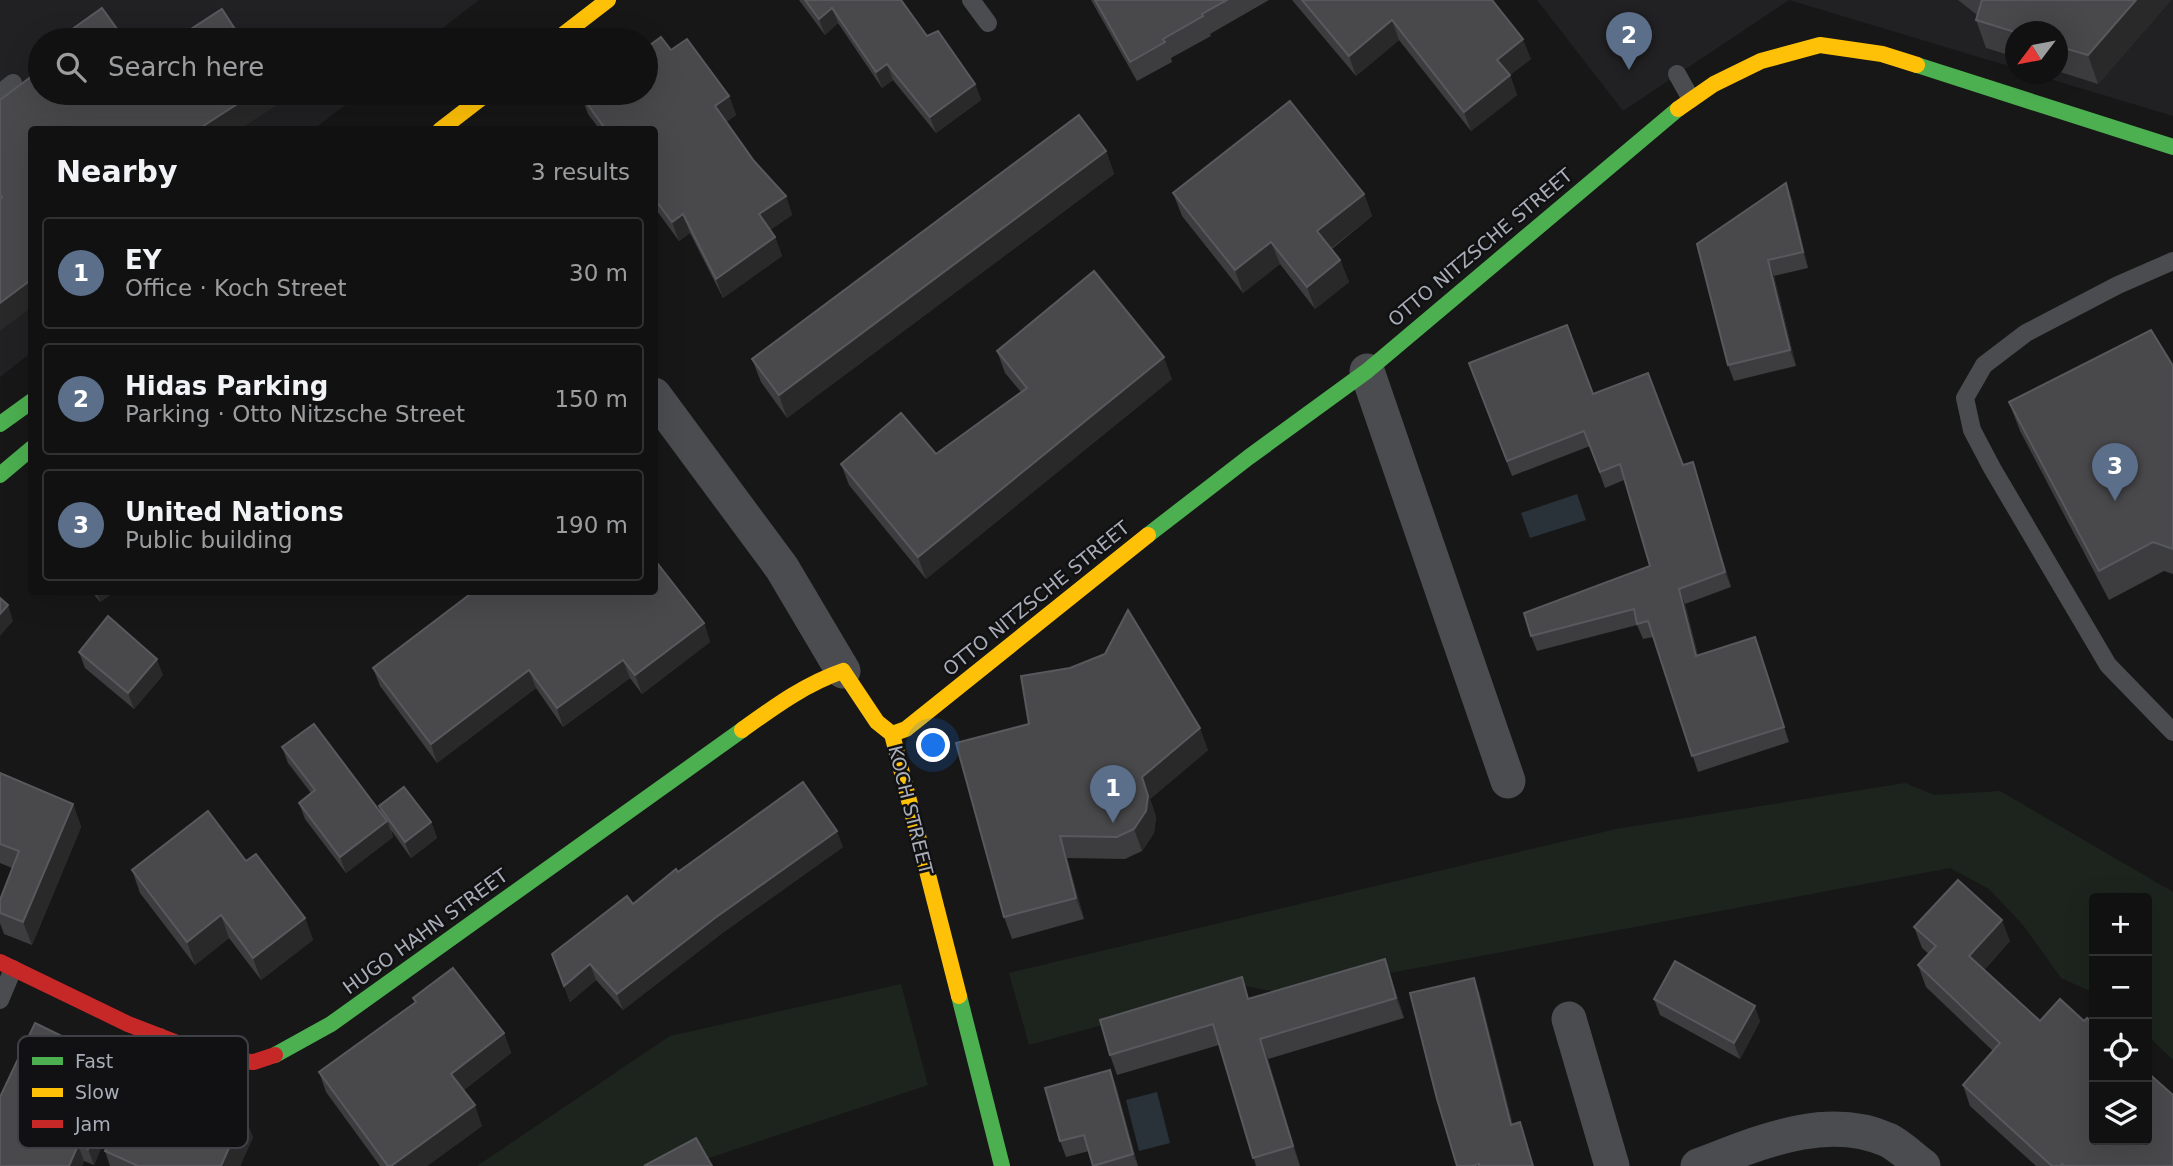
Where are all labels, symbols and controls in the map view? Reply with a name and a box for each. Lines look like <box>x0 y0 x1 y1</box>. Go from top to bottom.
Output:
pin: 2 <box>1606 12 1652 70</box>
north arrow <box>2005 21 2068 84</box>
search box <box>28 28 658 105</box>
icon: search <box>52 48 90 86</box>
text: Search here <box>108 52 264 82</box>
text: Nearby <box>56 154 178 189</box>
text: 3 results <box>531 159 630 185</box>
street label: OTTO NITZSCHE STREET <box>1384 163 1577 330</box>
text: EY <box>125 245 162 275</box>
text: 1 <box>73 260 89 286</box>
text: 30 m <box>569 260 628 286</box>
text: Office · Koch Street <box>125 275 347 301</box>
text: Hidas Parking <box>125 371 328 401</box>
text: 2 <box>73 386 89 412</box>
text: 150 m <box>554 386 628 412</box>
text: Parking · Otto Nitzsche Street <box>125 401 465 427</box>
pin: 3 <box>2092 443 2138 501</box>
text: United Nations <box>125 497 344 527</box>
text: 3 <box>73 512 89 538</box>
text: 190 m <box>554 512 628 538</box>
street label: OTTO NITZSCHE STREET <box>938 516 1134 680</box>
text: Public building <box>125 527 293 553</box>
your location <box>916 728 950 762</box>
street label: KOCH STREET <box>884 743 938 877</box>
pin: 1 <box>1090 765 1136 823</box>
street label: HUGO HAHN STREET <box>338 864 512 998</box>
map controls <box>2089 893 2152 1145</box>
button: + <box>2089 893 2152 956</box>
button: − <box>2089 956 2152 1019</box>
button: locate <box>2089 1019 2152 1082</box>
legend <box>18 1036 248 1148</box>
text: Fast <box>75 1050 113 1072</box>
text: Slow <box>75 1081 120 1103</box>
button: layers <box>2089 1082 2152 1145</box>
text: Jam <box>74 1113 111 1135</box>

